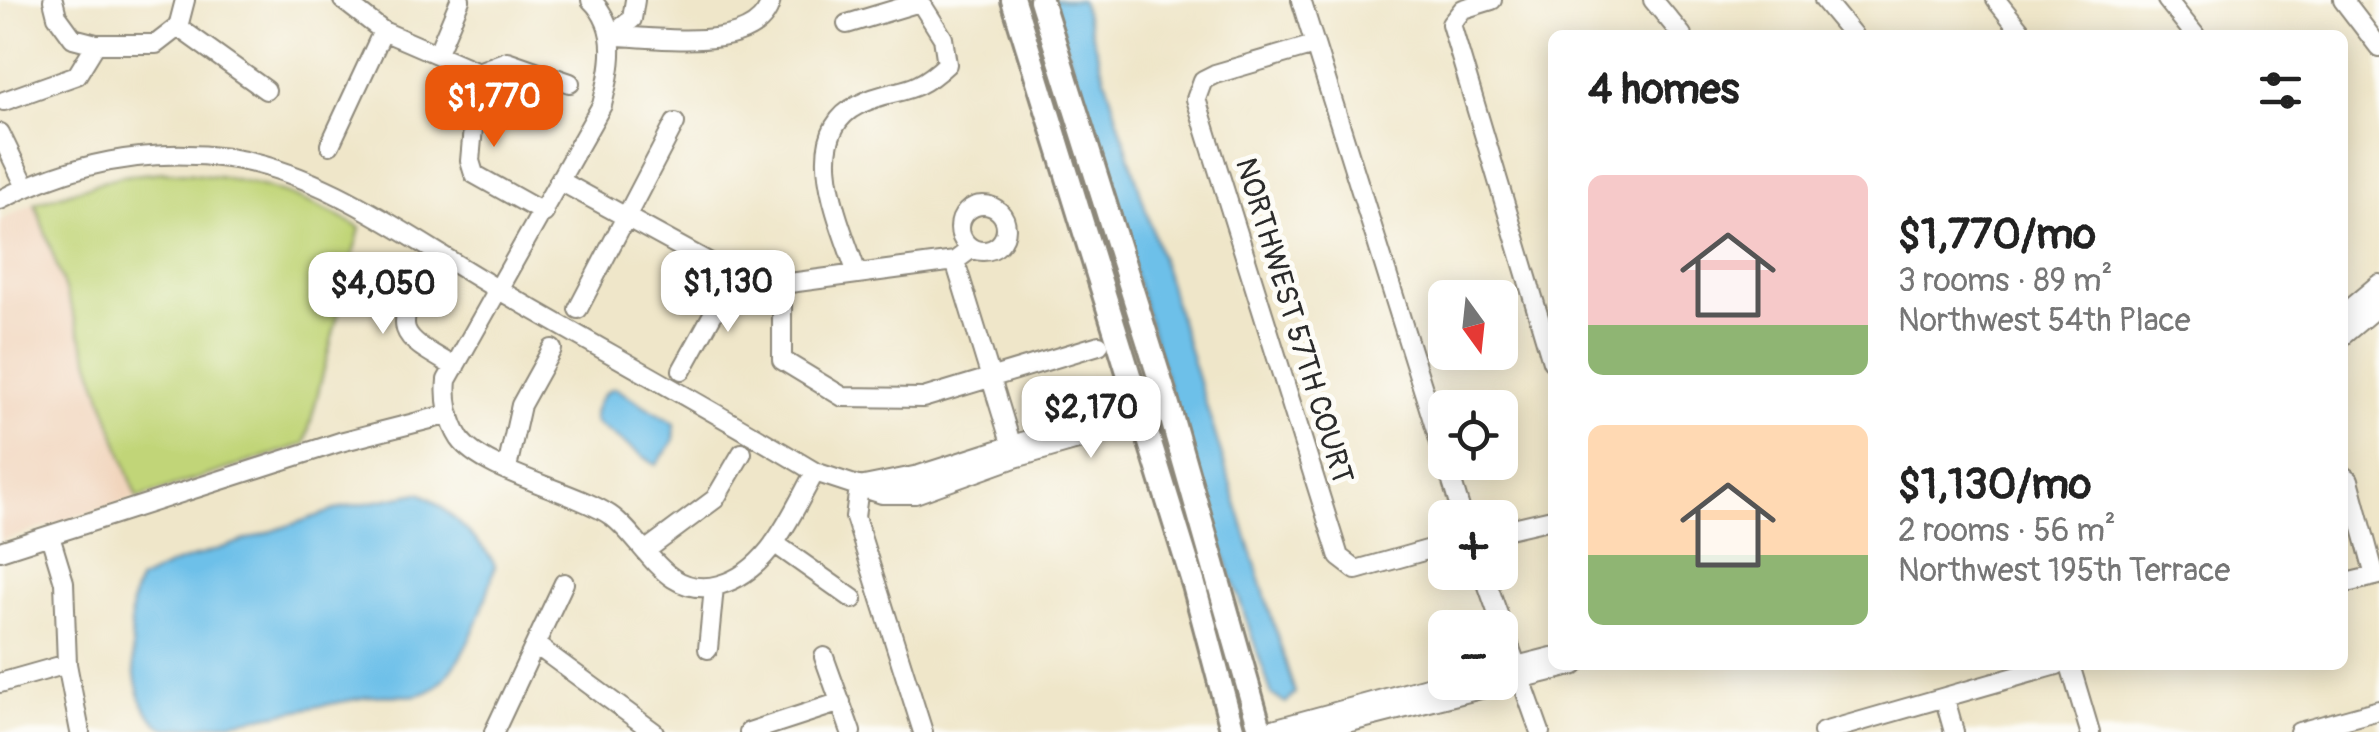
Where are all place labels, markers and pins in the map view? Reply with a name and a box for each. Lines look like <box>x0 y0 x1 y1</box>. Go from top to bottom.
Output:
pin: $1,770 <box>413 65 575 150</box>
pin: $1,130 <box>647 250 809 335</box>
pin: $4,050 <box>302 252 464 337</box>
pin: $2,170 <box>1010 376 1172 461</box>

